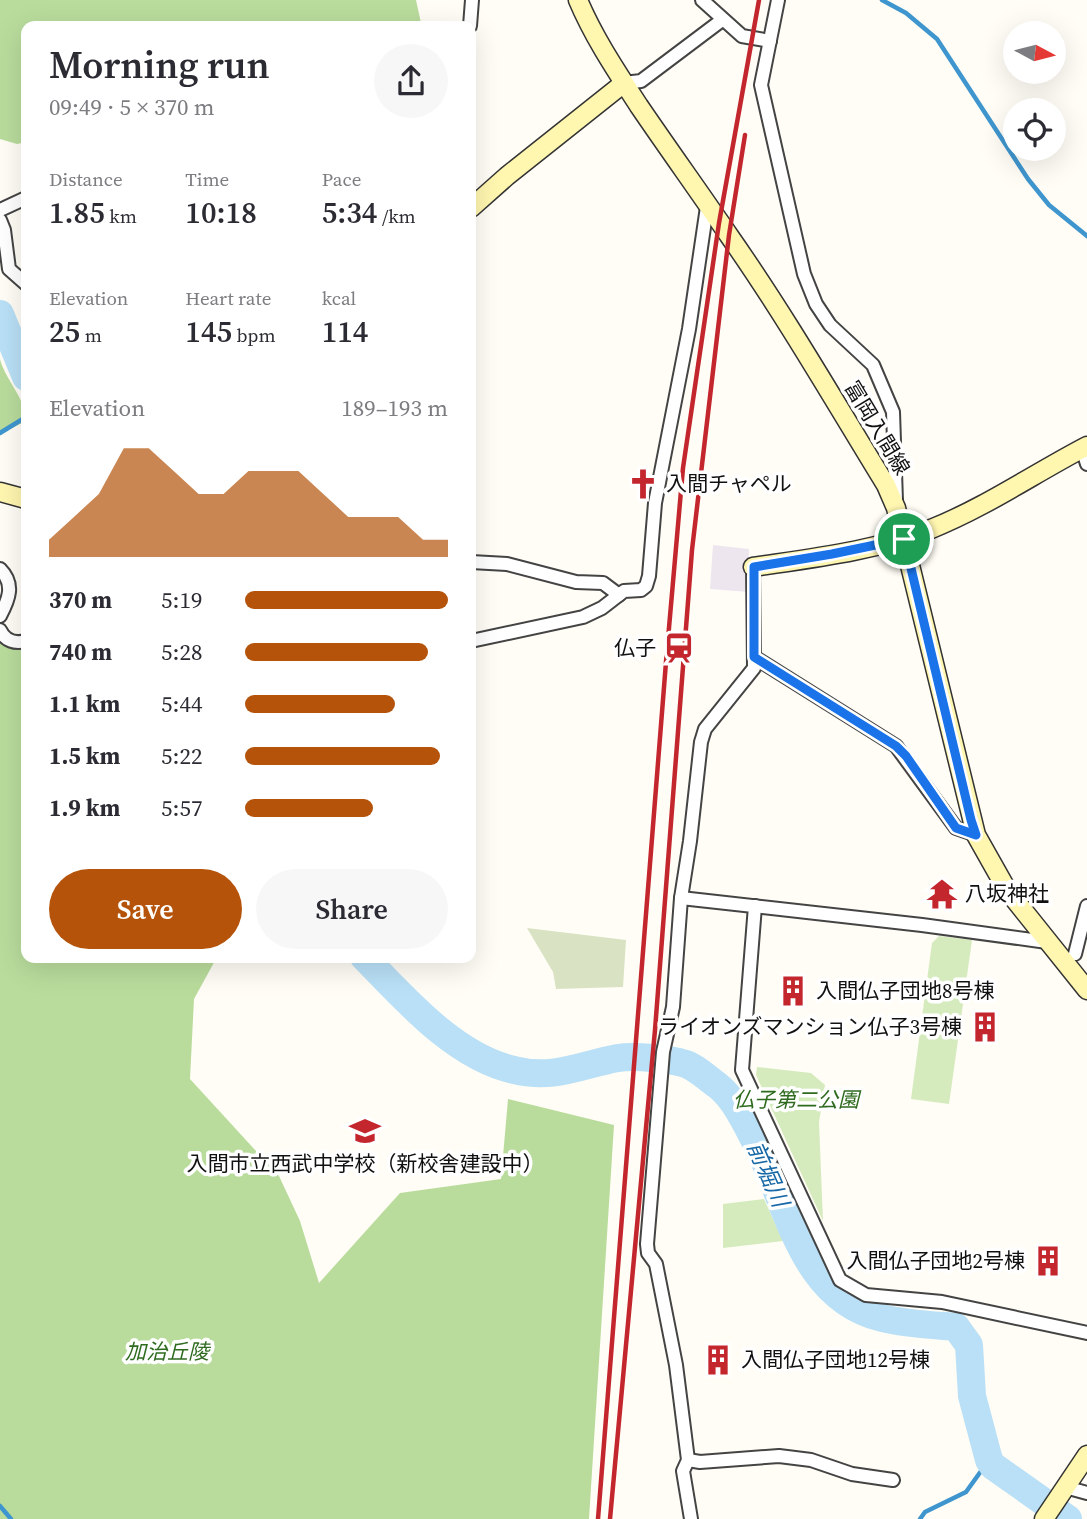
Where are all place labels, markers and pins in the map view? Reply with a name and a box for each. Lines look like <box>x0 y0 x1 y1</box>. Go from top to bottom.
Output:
church icon: 入間チャペル <box>626 467 660 501</box>
place label: 入間チャペル <box>666 469 792 498</box>
pin <box>874 509 934 569</box>
station icon: 仏子 <box>662 631 696 665</box>
place label: 仏子 <box>614 633 656 662</box>
temple icon: 八坂神社 <box>925 877 959 911</box>
place label: 八坂神社 <box>965 879 1049 908</box>
building icon: 入間仏子団地8号棟 <box>776 974 810 1008</box>
place label: 入間仏子団地8号棟 <box>816 976 995 1005</box>
building icon: ライオンズマンション仏子3号棟 <box>968 1010 1002 1044</box>
place label: ライオンズマンション仏子3号棟 <box>658 1012 962 1041</box>
school or university icon: 入間市立西武中学校（新校舎建設中） <box>348 1114 382 1148</box>
place label: 入間市立西武中学校（新校舎建設中） <box>187 1149 544 1178</box>
building icon: 入間仏子団地2号棟 <box>1031 1244 1065 1278</box>
place label: 入間仏子団地2号棟 <box>847 1246 1025 1275</box>
building icon: 入間仏子団地12号棟 <box>701 1343 735 1377</box>
place label: 入間仏子団地12号棟 <box>741 1345 930 1374</box>

